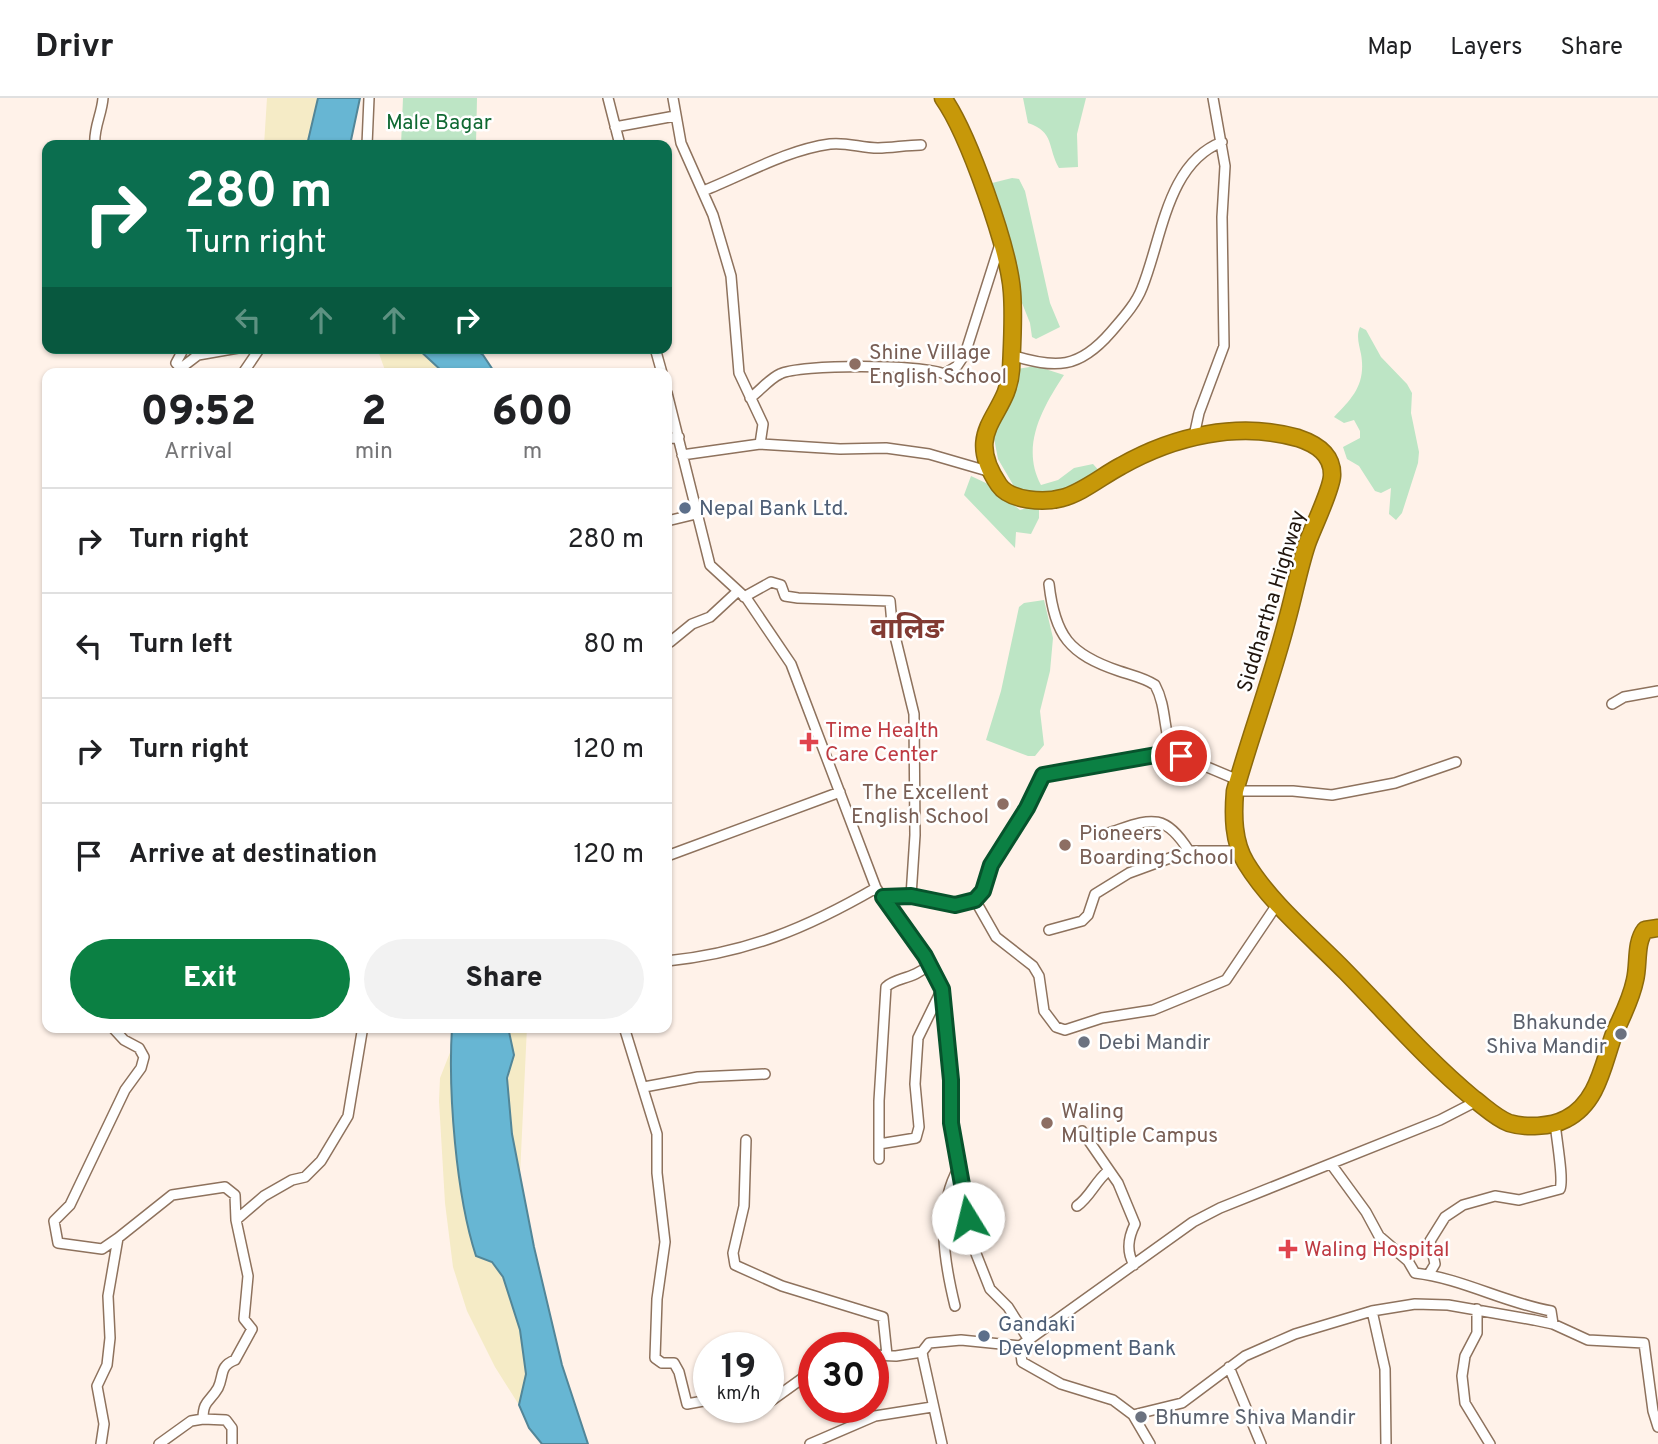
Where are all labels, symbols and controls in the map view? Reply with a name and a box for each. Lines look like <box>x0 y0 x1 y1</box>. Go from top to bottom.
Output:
text: Drivr <box>35 27 114 69</box>
text: Map <box>1367 33 1412 63</box>
text: Layers <box>1450 33 1522 63</box>
text: Share <box>1560 33 1623 63</box>
park label: Male Bagar <box>386 110 492 137</box>
text: 280 m <box>185 163 332 225</box>
icon: right <box>70 168 161 259</box>
text: Turn right <box>185 224 327 264</box>
icon: left <box>229 301 267 339</box>
icon: ahead <box>302 301 340 339</box>
icon: ahead <box>375 301 413 339</box>
icon: right <box>448 301 486 339</box>
place label: Shine Village English School <box>869 340 1007 391</box>
marker: Shine Village English School <box>847 356 863 372</box>
text: 09:52 <box>141 387 256 440</box>
text: 2 <box>361 387 387 440</box>
text: 600 <box>491 387 573 440</box>
text: Arrival <box>164 438 233 467</box>
text: min <box>355 438 393 467</box>
text: m <box>523 438 542 467</box>
place label: Nepal Bank Ltd. <box>699 496 848 523</box>
marker: Nepal Bank Ltd. <box>677 500 693 516</box>
street label: Siddhartha Highway <box>1232 507 1313 696</box>
icon: right <box>70 522 108 560</box>
text: Turn right <box>129 524 249 557</box>
text: 280 m <box>568 524 644 557</box>
district label: वालिङ <box>870 612 944 649</box>
icon: left <box>70 627 108 665</box>
text: Turn left <box>129 629 233 662</box>
text: 80 m <box>584 629 644 662</box>
place label: Time Health Care Center <box>825 718 939 769</box>
pin <box>1151 726 1211 786</box>
icon: right <box>70 732 108 770</box>
marker: Time Health Care Center <box>799 732 819 752</box>
text: Turn right <box>129 734 249 767</box>
text: 120 m <box>574 734 644 767</box>
icon: arrive <box>1162 737 1200 775</box>
place label: The Excellent English School <box>851 780 989 831</box>
marker: The Excellent English School <box>995 796 1011 812</box>
place label: Pioneers Boarding School <box>1079 821 1234 872</box>
icon: arrive <box>70 837 108 875</box>
marker: Pioneers Boarding School <box>1057 837 1073 853</box>
text: Arrive at destination <box>129 839 377 872</box>
text: 120 m <box>574 839 644 872</box>
button: Exit <box>70 939 350 1019</box>
button: Share <box>364 939 644 1019</box>
place label: Bhakunde Shiva Mandir <box>1486 1010 1607 1061</box>
marker: Bhakunde Shiva Mandir <box>1613 1026 1629 1042</box>
place label: Debi Mandir <box>1098 1030 1211 1057</box>
marker: Debi Mandir <box>1076 1034 1092 1050</box>
place label: Waling Multiple Campus <box>1061 1099 1218 1150</box>
marker: Waling Multiple Campus <box>1039 1115 1055 1131</box>
position arrow <box>931 1181 1005 1255</box>
place label: Waling Hospital <box>1304 1237 1449 1264</box>
marker: Waling Hospital <box>1278 1239 1298 1259</box>
place label: Gandaki Development Bank <box>998 1312 1176 1363</box>
marker: Gandaki Development Bank <box>976 1328 992 1344</box>
speed limit sign: 30 <box>798 1332 889 1423</box>
text: 19 <box>721 1346 756 1390</box>
text: km/h <box>717 1383 760 1406</box>
place label: Bhumre Shiva Mandir <box>1155 1405 1356 1432</box>
marker: Bhumre Shiva Mandir <box>1133 1409 1149 1425</box>

